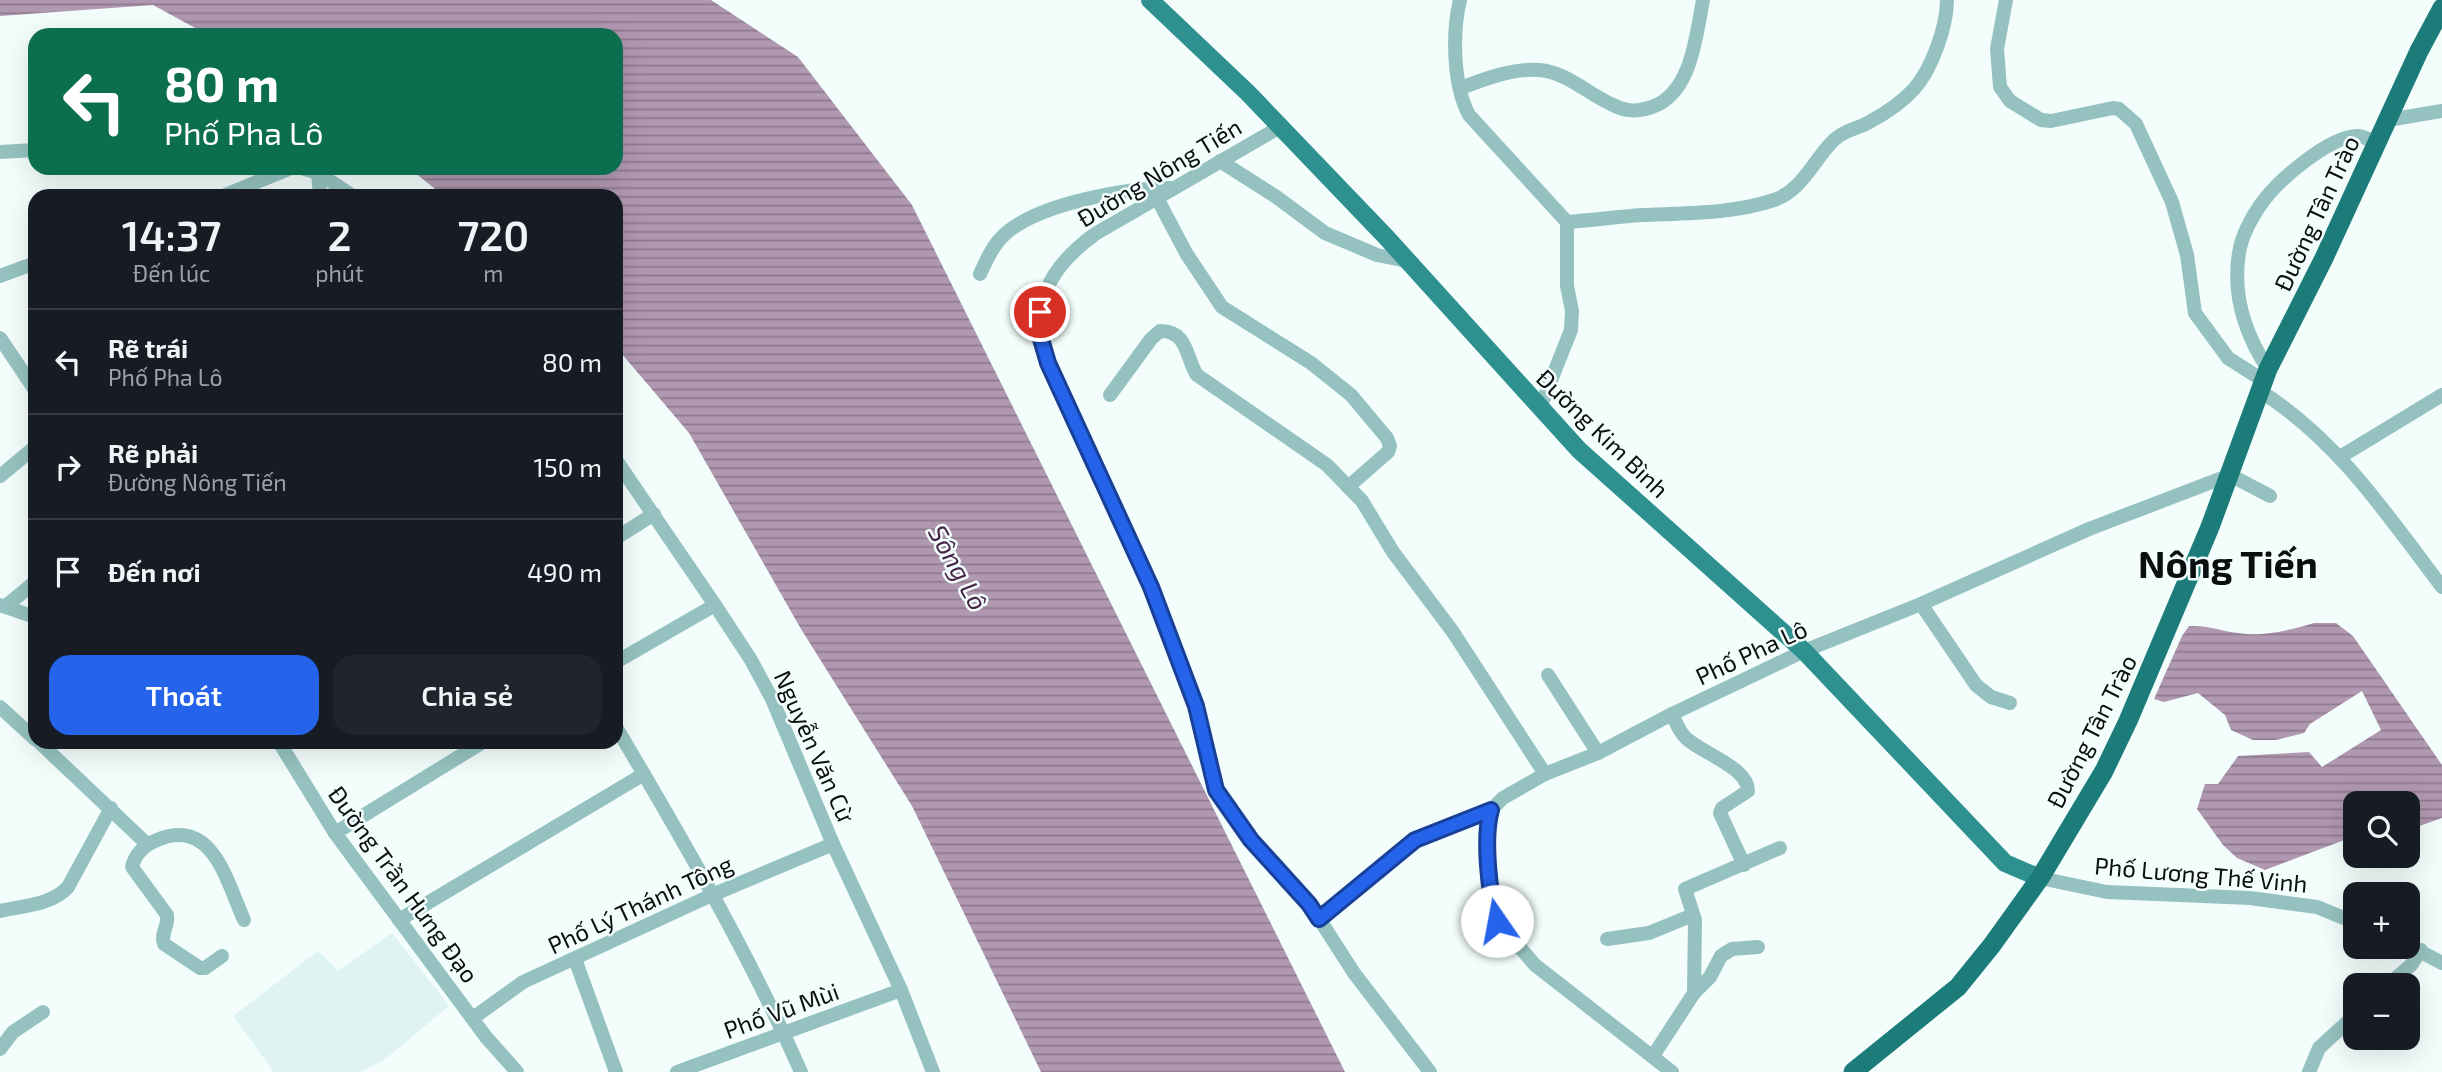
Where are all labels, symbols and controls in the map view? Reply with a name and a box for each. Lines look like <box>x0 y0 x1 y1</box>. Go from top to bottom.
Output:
text: 80 m <box>164 53 279 112</box>
icon: left <box>49 56 140 147</box>
street label: Đường Nông Tiến <box>1072 112 1246 232</box>
text: Phố Pha Lô <box>164 113 324 151</box>
street label: Đường Tân Trào <box>2267 131 2365 295</box>
text: 14:37 <box>122 209 222 259</box>
text: 2 <box>327 209 351 259</box>
text: 720 <box>457 209 529 259</box>
text: Đến lúc <box>133 259 210 287</box>
text: phút <box>315 259 364 287</box>
text: m <box>483 259 503 287</box>
pin <box>1010 282 1070 342</box>
icon: arrive <box>1021 293 1059 331</box>
text: Rẽ trái <box>108 332 188 363</box>
icon: left <box>49 343 87 381</box>
text: 80 m <box>542 346 602 377</box>
text: Phố Pha Lô <box>108 363 223 391</box>
street label: Đường Kim Bình <box>1531 363 1675 503</box>
text: Rẽ phải <box>108 437 198 468</box>
icon: right <box>49 448 87 486</box>
text: 150 m <box>533 451 602 482</box>
text: Đường Nông Tiến <box>108 468 287 496</box>
water label: Sông Lô <box>923 519 995 615</box>
district label: Nông Tiến <box>2138 540 2318 586</box>
icon: arrive <box>49 553 87 591</box>
text: Đến nơi <box>108 556 201 587</box>
text: 490 m <box>527 556 602 587</box>
street label: Phố Pha Lô <box>1691 614 1811 690</box>
street label: Đường Tân Trào <box>2040 649 2142 813</box>
button: Thoát <box>49 655 319 735</box>
button: Chia sẻ <box>333 655 602 735</box>
street label: Nguyễn Văn Cừ <box>769 666 862 827</box>
street label: Đường Trần Hưng Đạo <box>323 780 485 988</box>
map controls <box>2343 791 2420 1050</box>
button: search <box>2343 791 2420 868</box>
street label: Phố Lý Thánh Tông <box>543 848 737 960</box>
street label: Phố Lương Thế Vinh <box>2093 850 2309 898</box>
button: + <box>2343 882 2420 959</box>
position arrow <box>1460 884 1534 958</box>
button: − <box>2343 973 2420 1050</box>
street label: Phố Vũ Mùi <box>720 976 842 1044</box>

